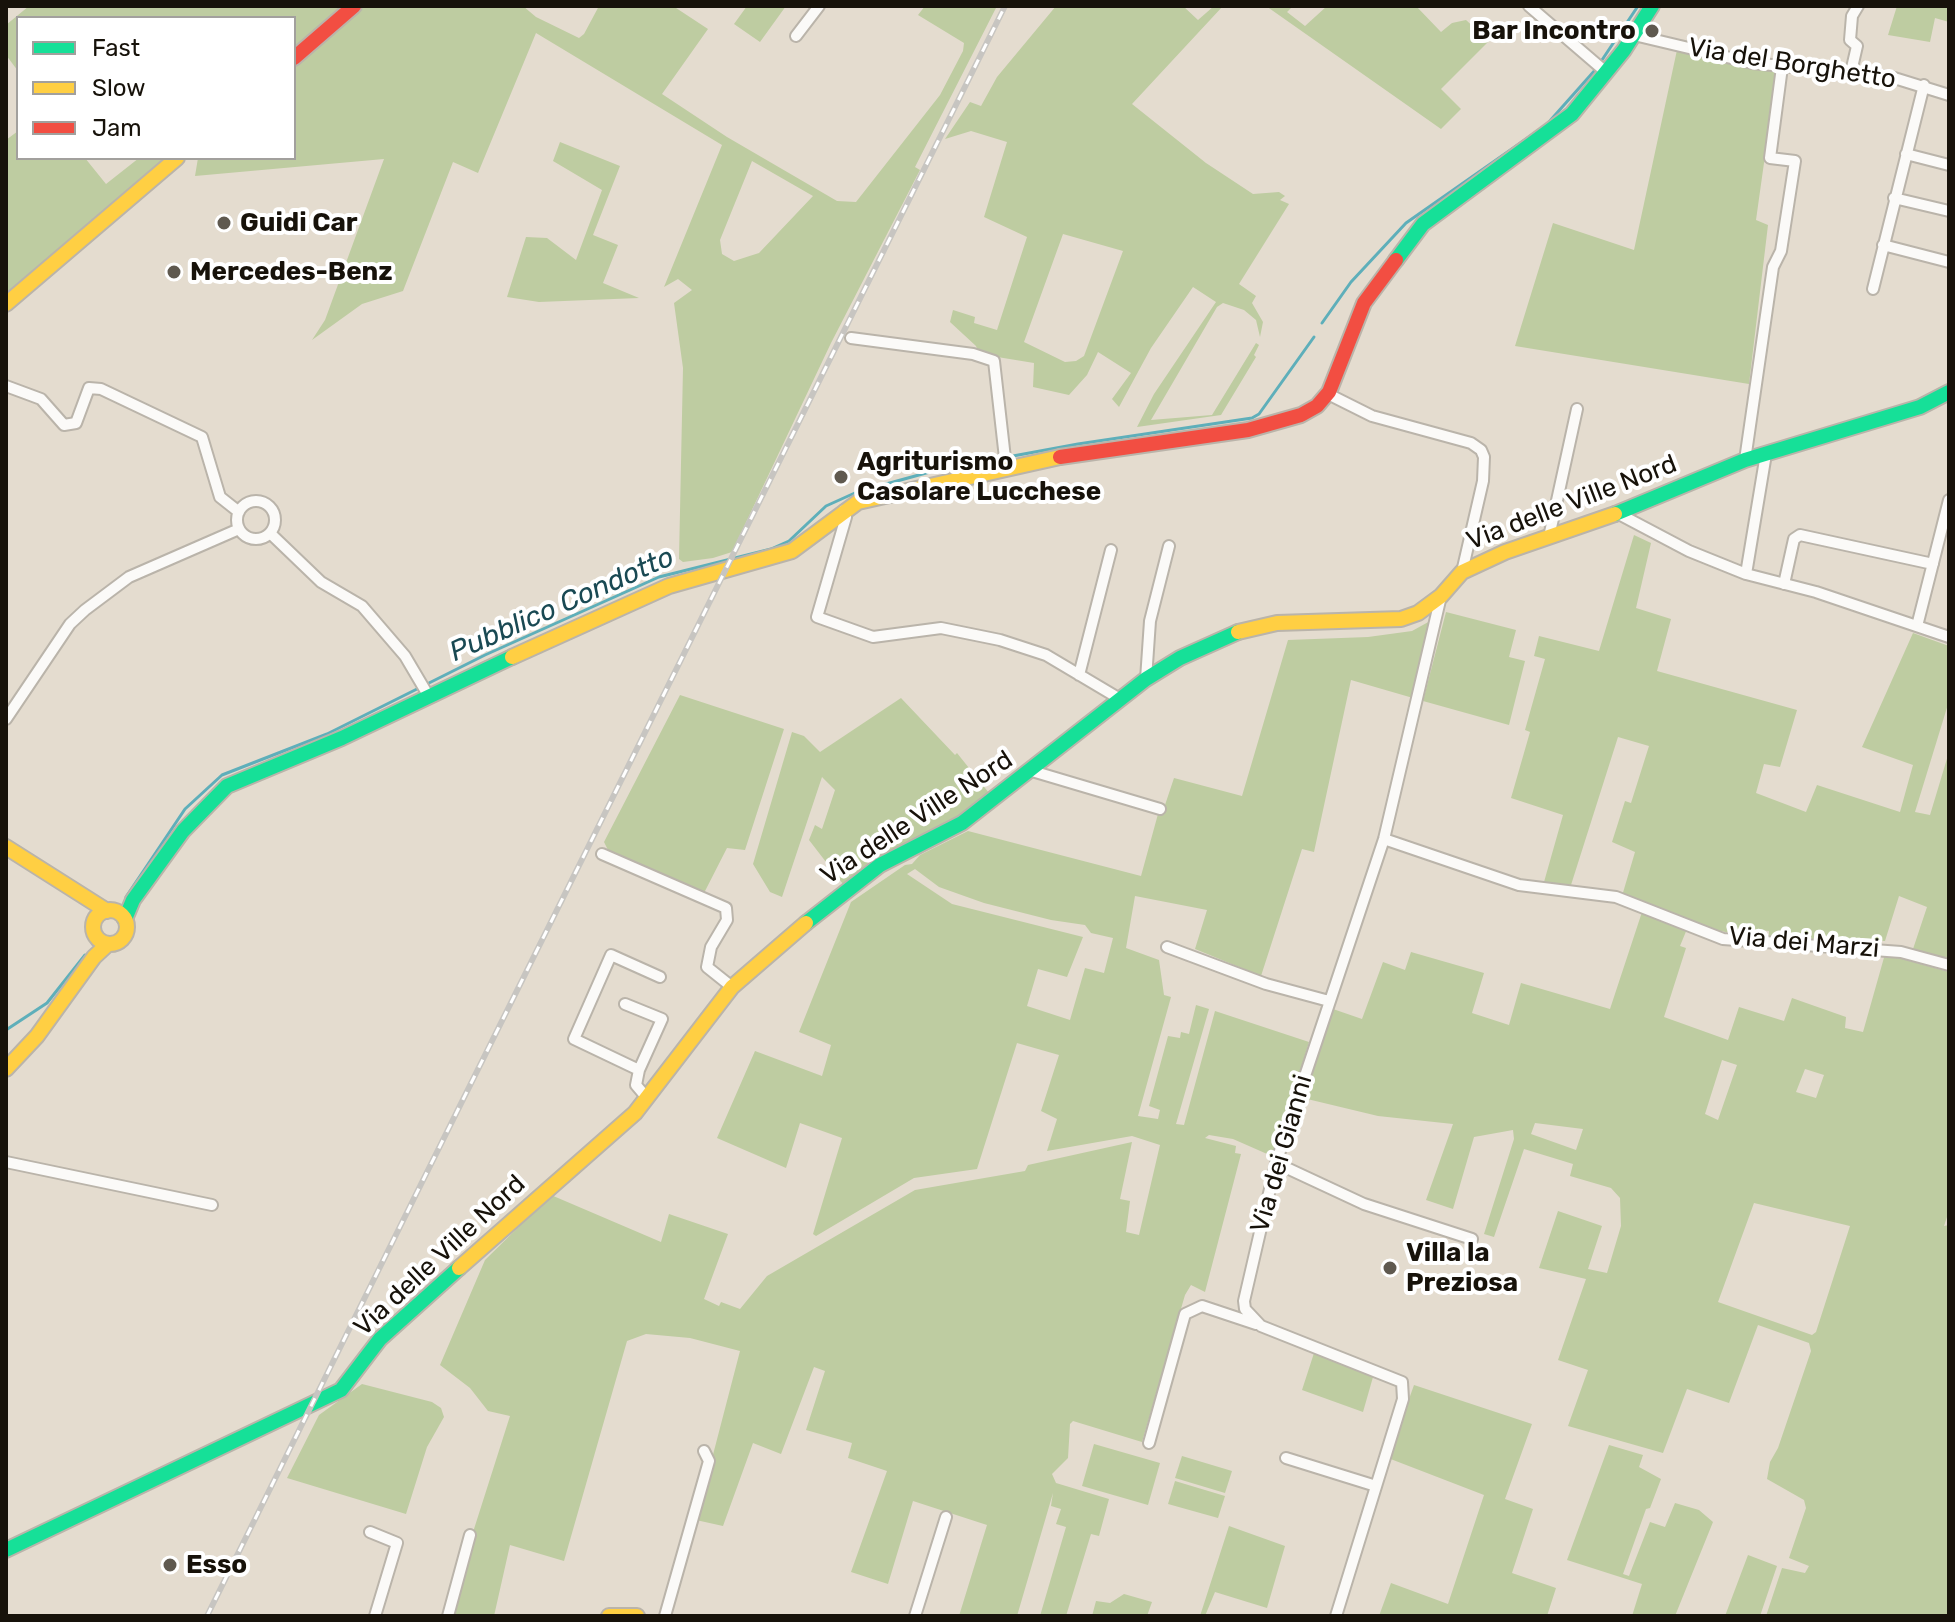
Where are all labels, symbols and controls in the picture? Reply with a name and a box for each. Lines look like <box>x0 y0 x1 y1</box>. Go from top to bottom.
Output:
place label: Bar Incontro <box>1472 15 1636 47</box>
legend <box>16 16 296 160</box>
marker: Bar Incontro <box>1643 22 1661 40</box>
street label: Via del Borghetto <box>1686 32 1898 96</box>
text: Fast <box>92 34 140 62</box>
text: Slow <box>92 74 145 102</box>
text: Jam <box>92 114 142 142</box>
place label: Guidi Car <box>240 207 358 239</box>
marker: Guidi Car <box>215 214 233 232</box>
place label: Mercedes-Benz <box>190 256 393 288</box>
marker: Mercedes-Benz <box>165 263 183 281</box>
place label: Agriturismo Casolare Lucchese <box>857 446 1101 508</box>
street label: Via delle Ville Nord <box>1463 449 1681 557</box>
marker: Agriturismo Casolare Lucchese <box>832 468 850 486</box>
water label: Pubblico Condotto <box>445 540 679 670</box>
street label: Via delle Ville Nord <box>815 744 1019 892</box>
street label: Via dei Marzi <box>1727 921 1881 965</box>
street label: Via dei Gianni <box>1245 1071 1319 1237</box>
street label: Via delle Ville Nord <box>348 1169 532 1343</box>
place label: Villa la Preziosa <box>1406 1237 1518 1298</box>
marker: Villa la Preziosa <box>1381 1259 1399 1277</box>
place label: Esso <box>186 1549 247 1581</box>
marker: Esso <box>161 1556 179 1574</box>

